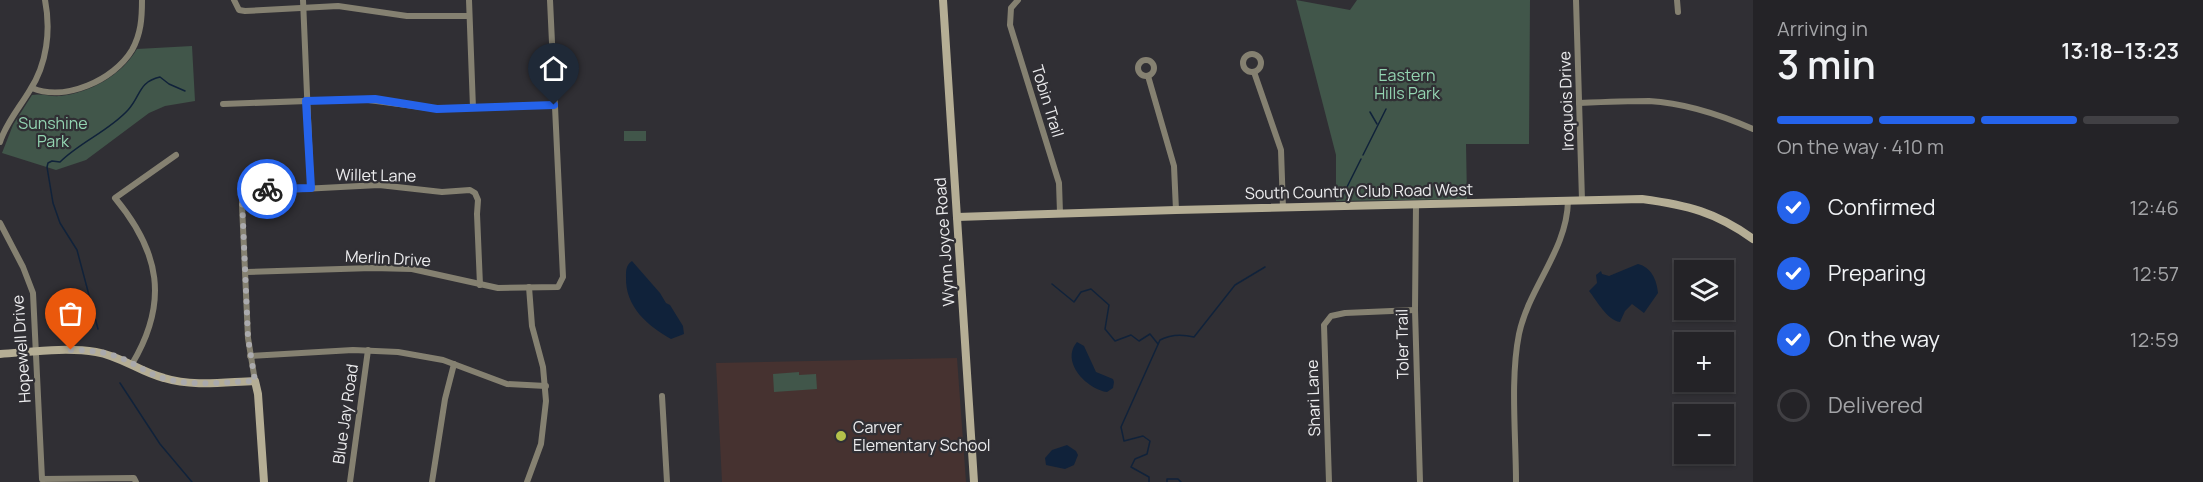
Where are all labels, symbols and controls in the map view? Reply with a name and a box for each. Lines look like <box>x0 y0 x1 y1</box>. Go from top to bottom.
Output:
text: Arriving in <box>1777 15 1868 42</box>
text: 13:18–13:23 <box>2061 36 2179 66</box>
text: 3 min <box>1777 37 1876 91</box>
pin <box>528 43 579 105</box>
street label: Iroquois Drive <box>1553 51 1579 151</box>
icon: home <box>537 52 570 85</box>
street label: Tobin Trail <box>1027 62 1069 140</box>
park label: Eastern Hills Park <box>1374 64 1441 104</box>
park label: Sunshine Park <box>18 112 88 152</box>
text: On the way · 410 m <box>1777 133 1944 160</box>
courier <box>237 159 297 219</box>
street label: Willet Lane <box>335 163 417 187</box>
icon: bike <box>251 173 284 206</box>
street label: Wynn Joyce Road <box>929 177 959 307</box>
street label: South Country Club Road West <box>1245 178 1473 204</box>
icon: check <box>1777 191 1810 224</box>
text: Confirmed <box>1828 192 1936 222</box>
text: 12:46 <box>2130 194 2179 221</box>
street label: Merlin Drive <box>344 245 432 271</box>
icon: check <box>1777 257 1810 290</box>
text: Preparing <box>1828 258 1926 288</box>
map controls <box>1674 260 1734 464</box>
button: layers <box>1674 260 1734 320</box>
text: 12:57 <box>2132 260 2179 287</box>
pin <box>45 288 96 350</box>
street label: Hopewell Drive <box>6 294 36 404</box>
icon: bag <box>54 297 87 330</box>
street label: Toler Trail <box>1390 309 1414 379</box>
icon: check <box>1777 323 1810 356</box>
text: On the way <box>1828 324 1940 354</box>
text: 12:59 <box>2130 326 2179 353</box>
button: + <box>1674 332 1734 392</box>
street label: Shari Lane <box>1301 359 1325 437</box>
street label: Blue Jay Road <box>327 362 363 466</box>
text: Delivered <box>1828 390 1923 420</box>
button: − <box>1674 404 1734 464</box>
place label: Carver Elementary School <box>853 416 991 456</box>
marker: Carver Elementary School <box>834 429 848 443</box>

